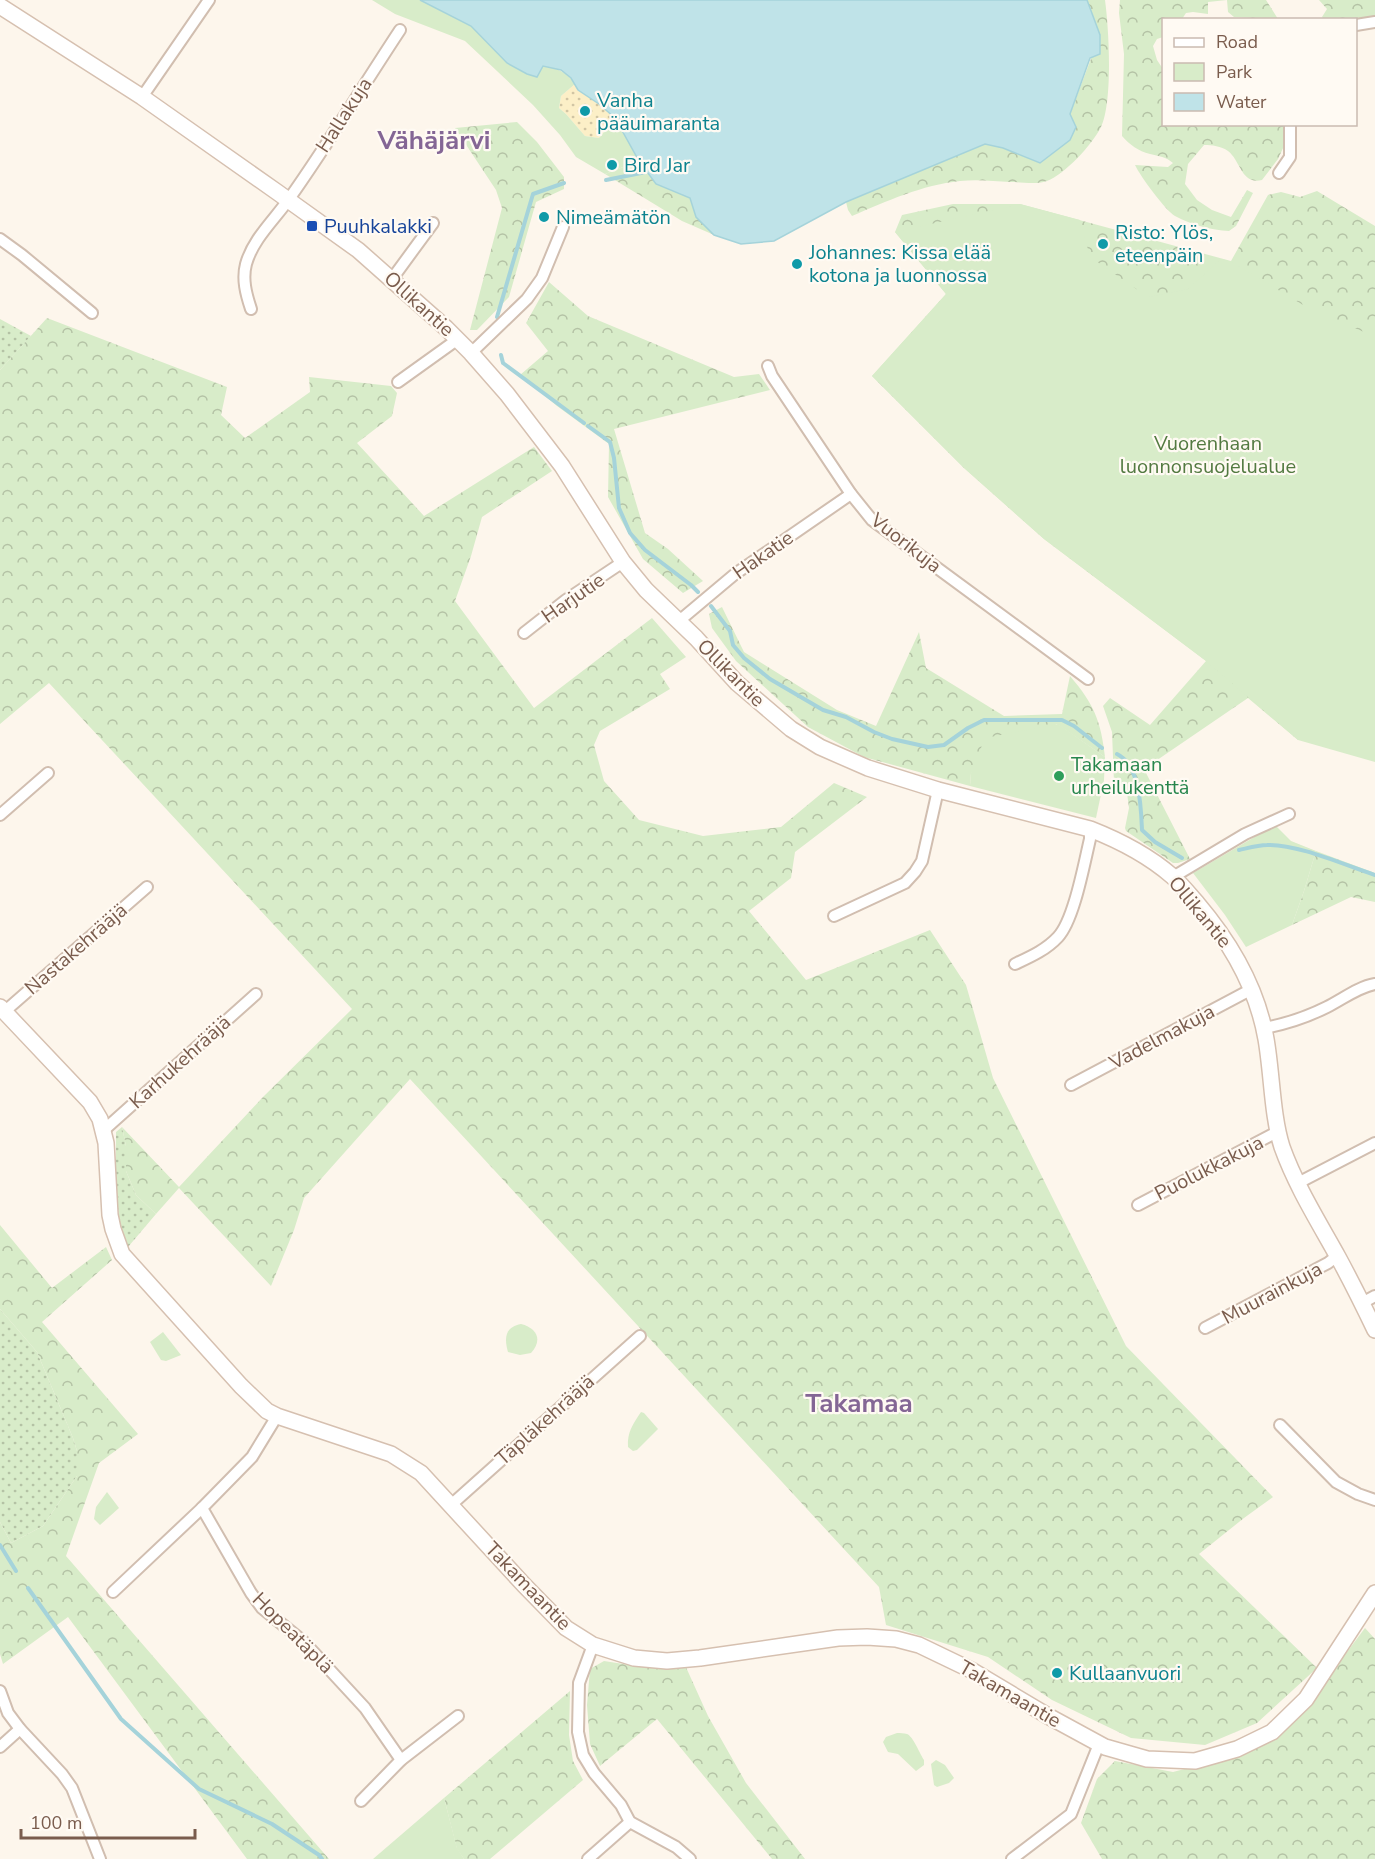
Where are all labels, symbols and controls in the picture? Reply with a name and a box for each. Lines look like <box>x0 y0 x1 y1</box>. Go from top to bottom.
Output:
legend <box>1162 18 1357 126</box>
text: Road <box>1216 30 1258 54</box>
text: Park <box>1216 60 1253 84</box>
street label: Hallakuja <box>310 72 378 158</box>
place label: Vanha pääuimaranta <box>596 87 720 137</box>
text: Water <box>1216 90 1267 114</box>
marker: Vanha pääuimaranta <box>578 104 592 118</box>
district label: Vähäjärvi <box>377 123 490 158</box>
place label: Bird Jar <box>624 152 690 179</box>
marker: Bird Jar <box>605 158 619 172</box>
place label: Nimeämätön <box>556 204 671 231</box>
marker: Nimeämätön <box>537 210 551 224</box>
place label: Puuhkalakki <box>324 213 432 240</box>
marker: Puuhkalakki <box>305 219 319 233</box>
place label: Risto: Ylös, eteenpäin <box>1115 219 1213 269</box>
marker: Risto: Ylös, eteenpäin <box>1096 237 1110 251</box>
place label: Johannes: Kissa elää kotona ja luonnossa <box>808 239 991 289</box>
marker: Johannes: Kissa elää kotona ja luonnossa <box>790 257 804 271</box>
street label: Ollikantie <box>378 265 460 343</box>
park label: Vuorenhaan luonnonsuojelualue <box>1120 430 1296 480</box>
street label: Vuorikuja <box>864 506 947 579</box>
street label: Hakatie <box>727 524 799 586</box>
street label: Harjutie <box>536 567 610 629</box>
street label: Ollikantie <box>691 633 771 713</box>
place label: Takamaan urheilukenttä <box>1071 751 1189 801</box>
marker: Takamaan urheilukenttä <box>1052 769 1066 783</box>
street label: Ollikantie <box>1162 870 1238 954</box>
street label: Nastakehrääjä <box>19 897 133 1001</box>
street label: Vadelmakuja <box>1104 998 1219 1077</box>
street label: Karhukehrääjä <box>123 1009 237 1115</box>
street label: Puolukkakuja <box>1150 1129 1268 1207</box>
street label: Muurainkuja <box>1217 1255 1327 1331</box>
street label: Täpläkehrääjä <box>490 1368 600 1472</box>
district label: Takamaa <box>805 1386 913 1421</box>
street label: Takamaantie <box>479 1536 577 1636</box>
street label: Hopeatäplä <box>246 1586 340 1680</box>
street label: Takamaantie <box>954 1654 1066 1734</box>
place label: Kullaanvuori <box>1069 1660 1181 1687</box>
marker: Kullaanvuori <box>1050 1666 1064 1680</box>
scale bar <box>21 1802 195 1840</box>
text: 100 m <box>30 1811 82 1835</box>

